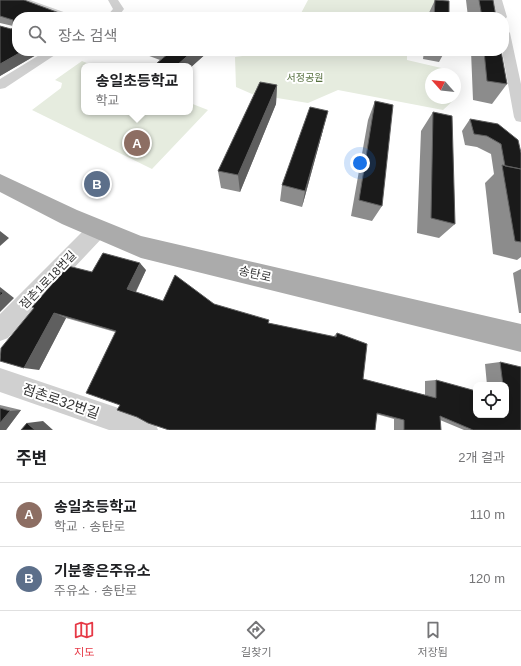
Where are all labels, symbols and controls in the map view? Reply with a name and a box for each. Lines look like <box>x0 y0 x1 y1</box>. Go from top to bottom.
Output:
search box <box>12 12 509 56</box>
icon: search <box>26 23 48 45</box>
text: 장소 검색 <box>58 27 117 44</box>
popup <box>81 63 193 115</box>
north arrow <box>425 68 461 104</box>
text: 송일초등학교 <box>96 72 178 89</box>
park label: 서정공원 <box>287 72 323 83</box>
text: 학교 <box>96 93 120 108</box>
pin: A <box>124 128 150 158</box>
your location <box>350 153 370 173</box>
pin: B <box>84 169 110 199</box>
street label: 점촌1로18번길 <box>17 248 79 312</box>
street label: 송탄로 <box>237 263 273 285</box>
street label: 점촌로32번길 <box>21 380 101 422</box>
map controls <box>473 382 509 418</box>
button: locate <box>473 382 509 418</box>
text: 주변 <box>16 449 47 468</box>
text: 2개 결과 <box>458 450 505 465</box>
text: 송일초등학교 <box>54 498 137 515</box>
text: A <box>24 507 34 522</box>
text: 110 m <box>470 507 505 522</box>
text: 학교 · 송탄로 <box>54 519 125 534</box>
text: 기분좋은주유소 <box>54 562 151 579</box>
text: B <box>24 571 34 586</box>
text: 120 m <box>469 571 505 586</box>
text: 주유소 · 송탄로 <box>54 583 137 598</box>
tab: 지도 <box>73 619 95 659</box>
tab: 길찾기 <box>241 619 271 659</box>
tab: 저장됨 <box>418 619 448 659</box>

